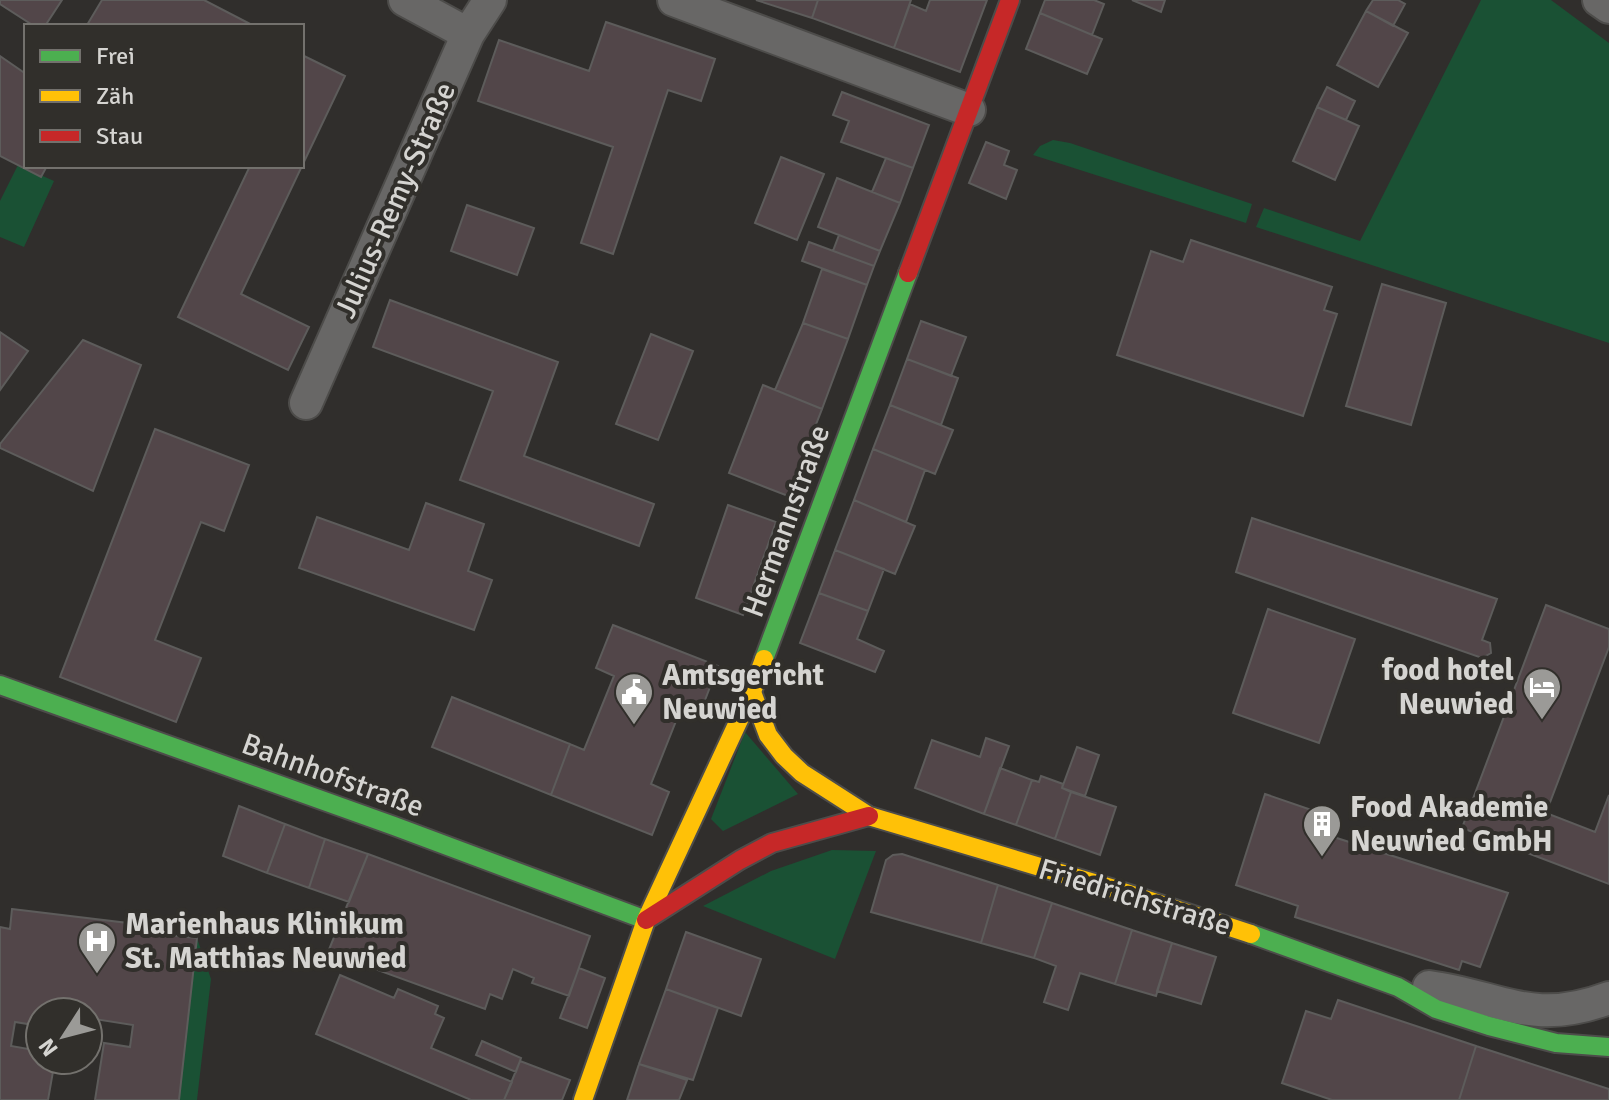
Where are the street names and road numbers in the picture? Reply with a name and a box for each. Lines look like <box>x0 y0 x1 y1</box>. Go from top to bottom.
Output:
street label: Julius-Remy-Straße <box>327 77 464 324</box>
street label: Hermannstraße <box>735 420 838 622</box>
street label: Bahnhofstraße <box>237 725 429 826</box>
street label: Friedrichstraße <box>1034 851 1236 944</box>

